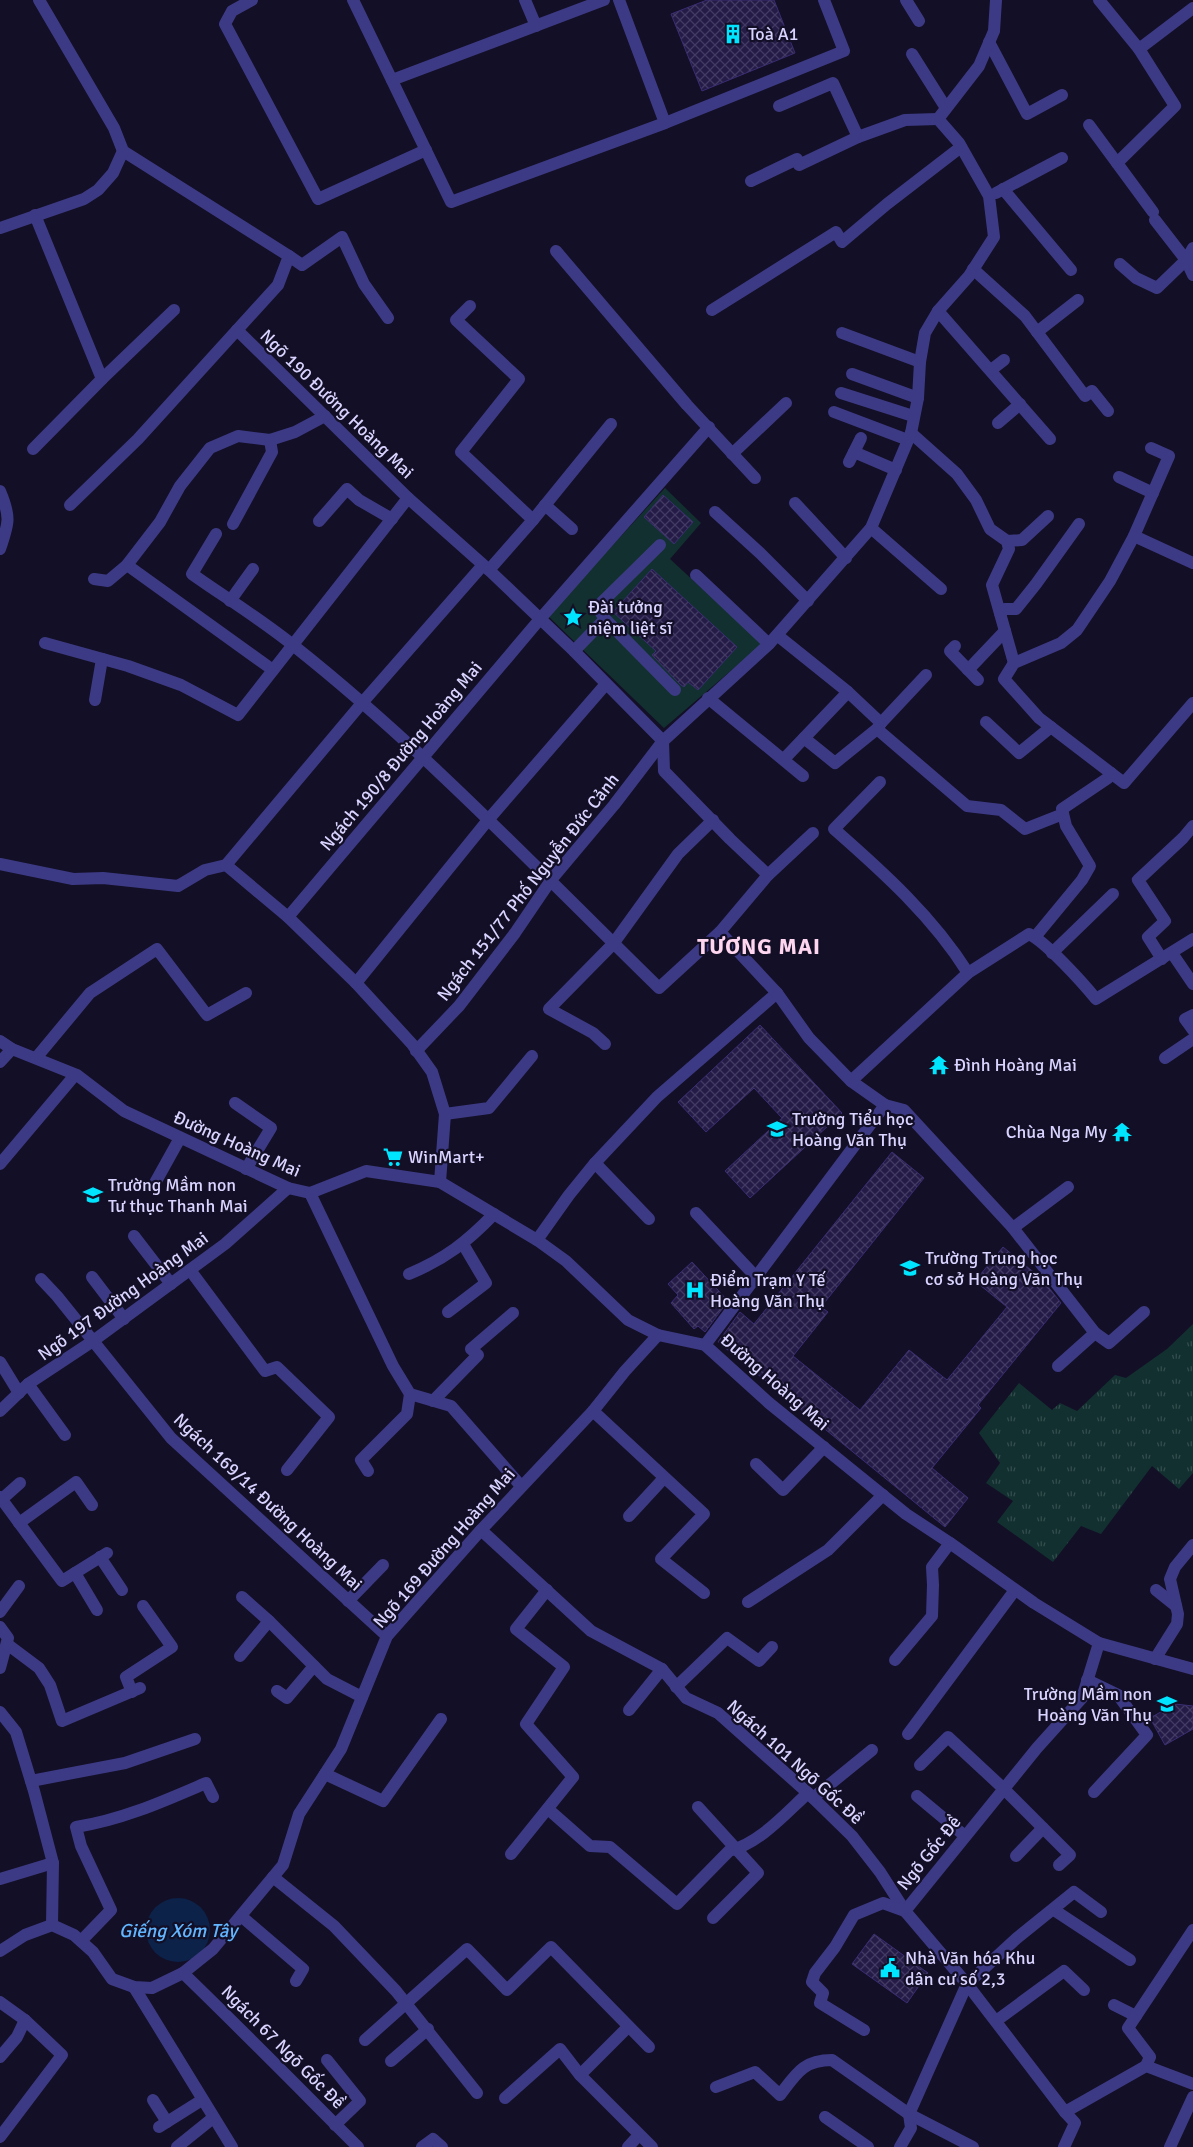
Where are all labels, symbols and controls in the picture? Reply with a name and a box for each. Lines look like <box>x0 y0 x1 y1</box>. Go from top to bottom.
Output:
building icon: Toà A1 <box>722 23 744 45</box>
place label: Toà A1 <box>748 23 799 45</box>
street label: Ngõ 190 Đường Hoàng Mai <box>256 325 418 483</box>
place label: Đài tưởng niệm liệt sĩ <box>588 596 673 639</box>
place icon: Đài tưởng niệm liệt sĩ <box>562 606 584 628</box>
street label: Ngách 190/8 Đường Hoàng Mai <box>315 657 487 855</box>
street label: Ngách 151/77 Phố Nguyễn Đức Cảnh <box>432 769 624 1005</box>
district label: TƯƠNG MAI <box>697 933 821 960</box>
temple icon: Đình Hoàng Mai <box>928 1054 950 1076</box>
place label: Đình Hoàng Mai <box>954 1054 1077 1076</box>
street label: Đường Hoàng Mai <box>170 1106 304 1182</box>
place label: Trường Tiểu học Hoàng Văn Thụ <box>792 1108 913 1151</box>
school or university icon: Trường Tiểu học Hoàng Văn Thụ <box>766 1118 788 1140</box>
place label: Chùa Nga My <box>1006 1121 1108 1143</box>
temple icon: Chùa Nga My <box>1111 1121 1133 1143</box>
supermarket icon: WinMart+ <box>382 1146 404 1168</box>
place label: WinMart+ <box>408 1146 485 1168</box>
place label: Trường Mầm non Tư thục Thanh Mai <box>108 1174 248 1217</box>
school or university icon: Trường Mầm non Tư thục Thanh Mai <box>82 1184 104 1206</box>
street label: Ngõ 197 Đường Hoàng Mai <box>34 1227 212 1365</box>
place label: Trường Trung học cơ sở Hoàng Văn Thụ <box>925 1247 1083 1290</box>
school or university icon: Trường Trung học cơ sở Hoàng Văn Thụ <box>899 1257 921 1279</box>
place label: Điểm Trạm Y Tế Hoàng Văn Thụ <box>710 1269 826 1312</box>
hospital icon: Điểm Trạm Y Tế Hoàng Văn Thụ <box>684 1279 706 1301</box>
street label: Đường Hoàng Mai <box>716 1329 834 1435</box>
street label: Ngách 169/14 Đường Hoàng Mai <box>169 1409 367 1595</box>
street label: Ngõ 169 Đường Hoàng Mai <box>368 1463 520 1633</box>
place label: Trường Mầm non Hoàng Văn Thụ <box>1024 1683 1152 1726</box>
school or university icon: Trường Mầm non Hoàng Văn Thụ <box>1156 1693 1178 1715</box>
street label: Ngách 101 Ngõ Gốc Đề <box>722 1695 868 1829</box>
street label: Ngõ Gốc Đề <box>892 1811 966 1895</box>
water label: Giếng Xóm Tây <box>119 1919 239 1943</box>
place label: Nhà Văn hóa Khu dân cư số 2,3 <box>905 1947 1035 1990</box>
public building icon: Nhà Văn hóa Khu dân cư số 2,3 <box>879 1957 901 1979</box>
street label: Ngách 67 Ngõ Gốc Đề <box>217 1981 349 2113</box>

